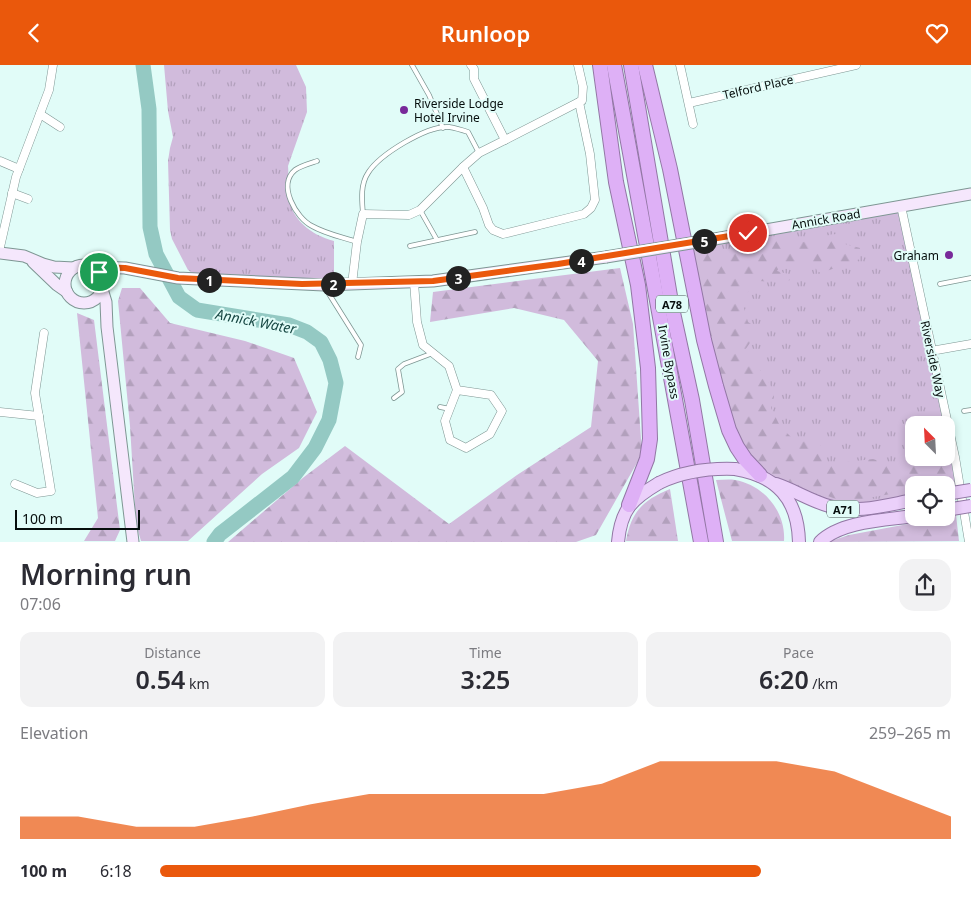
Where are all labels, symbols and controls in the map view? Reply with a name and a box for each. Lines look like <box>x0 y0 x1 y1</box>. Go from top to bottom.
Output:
text: Runloop <box>441 18 530 48</box>
icon: back <box>20 19 48 47</box>
icon: heart <box>923 19 951 47</box>
street label: Telford Place <box>721 71 795 103</box>
place label: Riverside Lodge Hotel Irvine <box>414 95 504 126</box>
marker: Riverside Lodge Hotel Irvine <box>398 104 410 116</box>
street label: Annick Road <box>790 205 862 233</box>
pin <box>727 212 769 254</box>
icon: check <box>734 219 762 247</box>
pin: 5 <box>692 229 716 253</box>
text: 5 <box>700 232 709 251</box>
place label: Graham <box>893 247 939 264</box>
pin: 4 <box>568 249 594 273</box>
marker: Graham <box>943 249 955 261</box>
pin <box>78 251 120 293</box>
text: 4 <box>577 252 586 271</box>
icon: arrive <box>85 258 113 286</box>
pin: 3 <box>446 265 470 291</box>
pin: 1 <box>196 267 222 293</box>
text: 3 <box>454 269 463 288</box>
text: 1 <box>205 271 214 290</box>
pin: 2 <box>320 271 346 297</box>
text: 2 <box>329 275 338 294</box>
road number: A78 <box>656 295 688 313</box>
water label: Annick Water <box>213 304 298 338</box>
street label: Riverside Way <box>917 319 950 400</box>
street label: Irvine Bypass <box>654 324 684 401</box>
north arrow <box>905 416 955 466</box>
map controls <box>905 416 955 526</box>
button: locate <box>905 476 955 526</box>
road number: A71 <box>827 501 859 517</box>
scale bar <box>15 507 140 530</box>
text: 100 m <box>22 509 63 528</box>
text: Morning run <box>20 555 192 593</box>
button: share <box>899 559 951 611</box>
text: 07:06 <box>20 593 61 615</box>
text: Distance <box>144 643 201 662</box>
text: Time <box>469 643 502 662</box>
text: Pace <box>783 643 814 662</box>
text: 0.54 <box>135 662 185 696</box>
text: 3:25 <box>461 662 510 696</box>
text: 6:20 <box>759 662 809 696</box>
text: km <box>185 674 210 693</box>
text: /km <box>809 674 838 693</box>
text: Elevation <box>20 722 88 744</box>
text: 259–265 m <box>869 722 951 744</box>
text: 100 m <box>20 860 67 882</box>
text: 6:18 <box>100 860 132 882</box>

